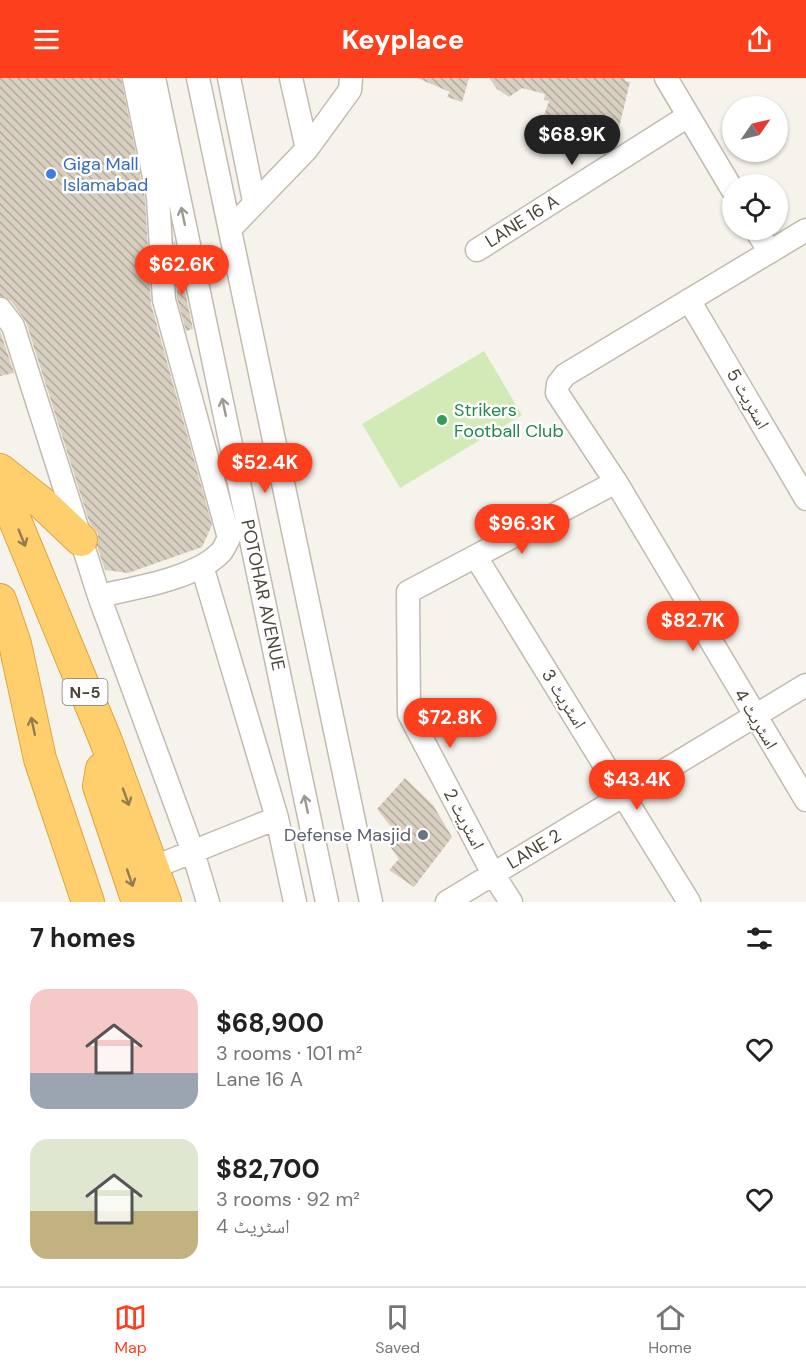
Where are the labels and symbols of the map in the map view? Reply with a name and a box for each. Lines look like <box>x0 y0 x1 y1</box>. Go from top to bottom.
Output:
north arrow <box>722 96 788 162</box>
pin: $68.9K <box>523 115 621 166</box>
place label: Giga Mall Islamabad <box>63 152 148 197</box>
marker: Giga Mall Islamabad <box>44 167 58 181</box>
street label: LANE 16 A <box>481 189 563 253</box>
one-way arrow <box>177 207 189 226</box>
pin: $62.6K <box>133 245 231 296</box>
street label: اسٹریٹ 5 <box>721 364 775 434</box>
one-way arrow <box>218 398 230 417</box>
place label: Strikers Football Club <box>454 398 564 443</box>
marker: Strikers Football Club <box>435 413 449 427</box>
pin: $52.4K <box>216 443 314 494</box>
pin: $96.3K <box>473 504 571 555</box>
street label: POTOHAR AVENUE <box>235 517 291 673</box>
one-way arrow <box>17 528 28 546</box>
pin: $82.7K <box>644 601 742 652</box>
street label: اسٹریٹ 3 <box>536 665 592 733</box>
road number: N-5 <box>62 679 107 705</box>
street label: اسٹریٹ 4 <box>729 684 783 754</box>
pin: $72.8K <box>401 698 499 749</box>
one-way arrow <box>26 717 38 736</box>
pin: $43.4K <box>588 760 686 811</box>
street label: اسٹریٹ 2 <box>438 784 490 854</box>
one-way arrow <box>121 787 132 806</box>
one-way arrow <box>300 794 311 814</box>
place label: Defense Masjid <box>284 823 411 847</box>
street label: LANE 2 <box>502 823 566 875</box>
marker: Defense Masjid <box>416 828 430 842</box>
one-way arrow <box>125 868 136 887</box>

